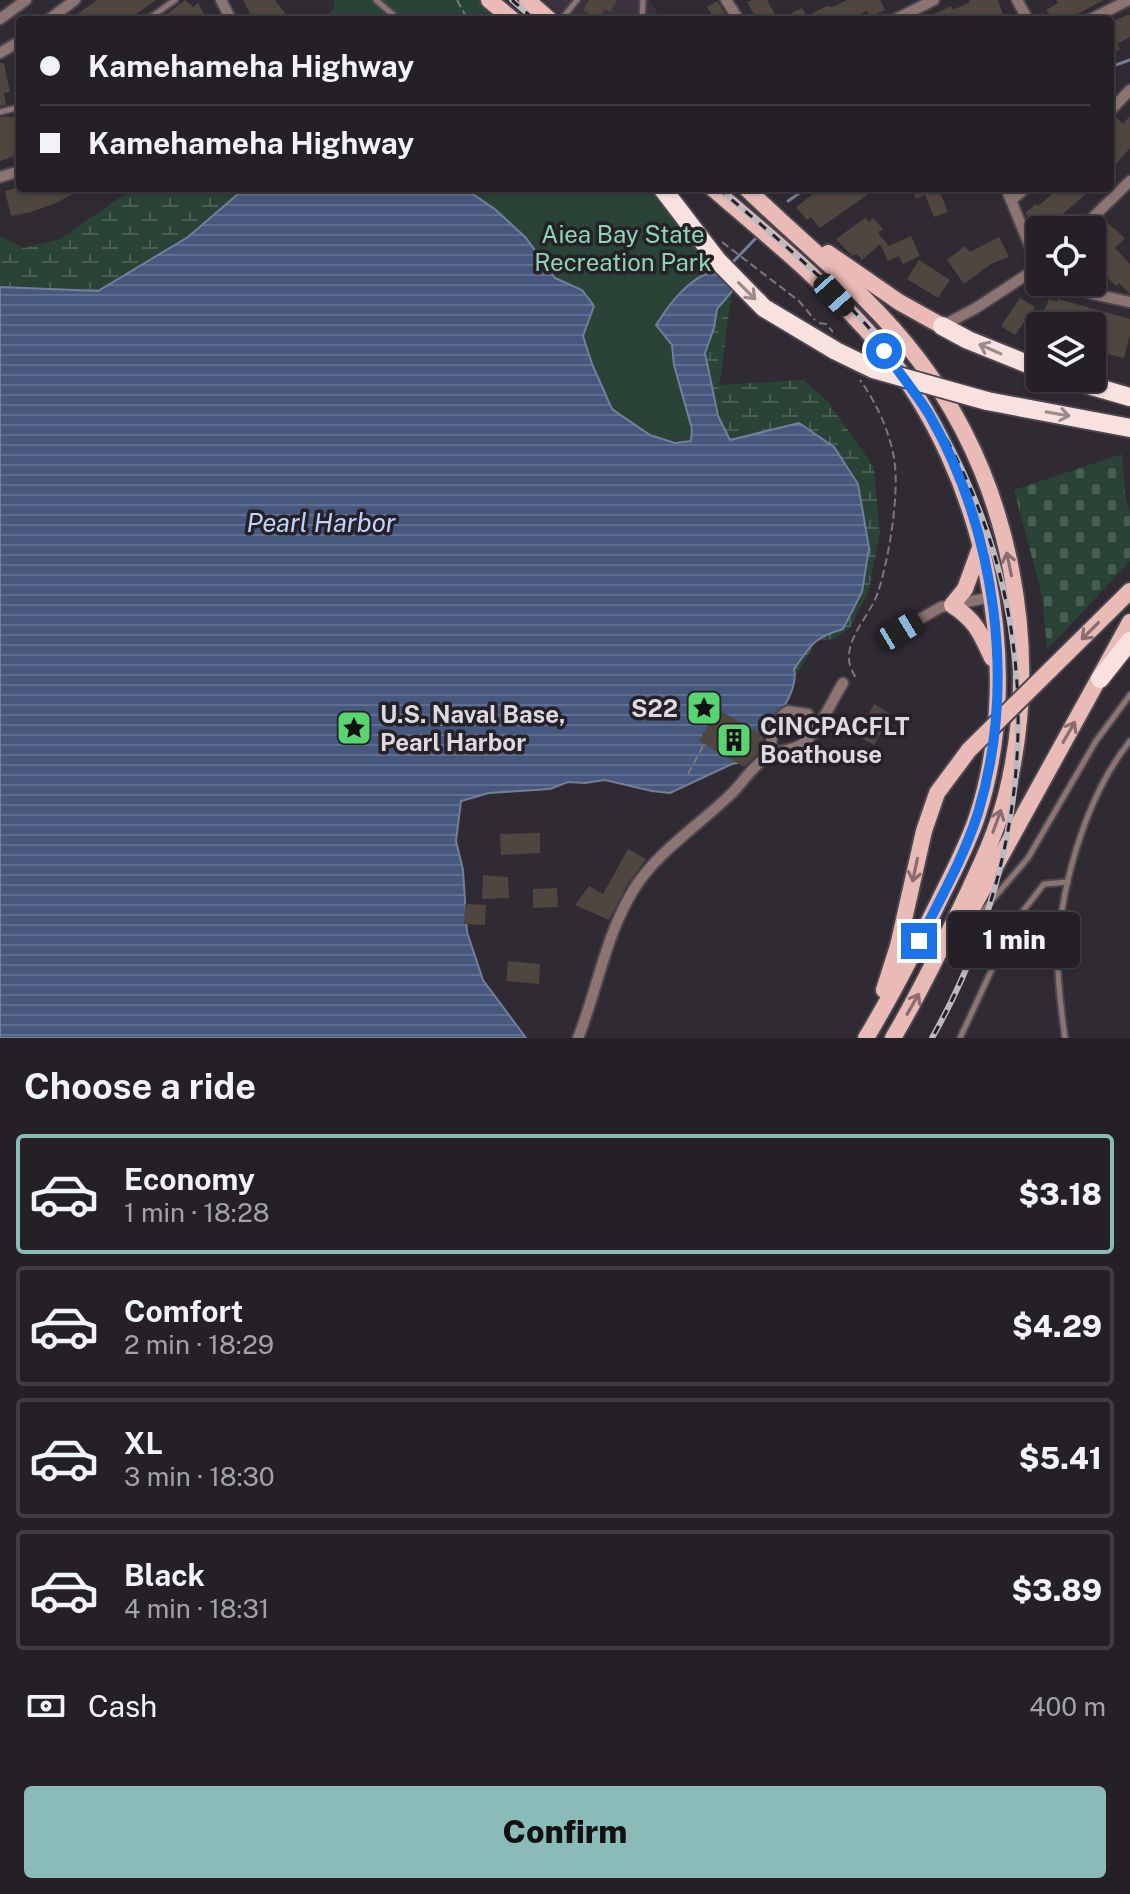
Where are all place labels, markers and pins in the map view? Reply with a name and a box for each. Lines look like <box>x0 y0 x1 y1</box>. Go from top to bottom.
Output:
place icon: S22 <box>685 689 723 727</box>
place label: S22 <box>631 694 678 722</box>
place label: U.S. Naval Base, Pearl Harbor <box>380 700 566 756</box>
place icon: U.S. Naval Base, Pearl Harbor <box>335 709 373 747</box>
place label: CINCPACFLT Boathouse <box>760 712 910 768</box>
building icon: CINCPACFLT Boathouse <box>715 721 753 759</box>

